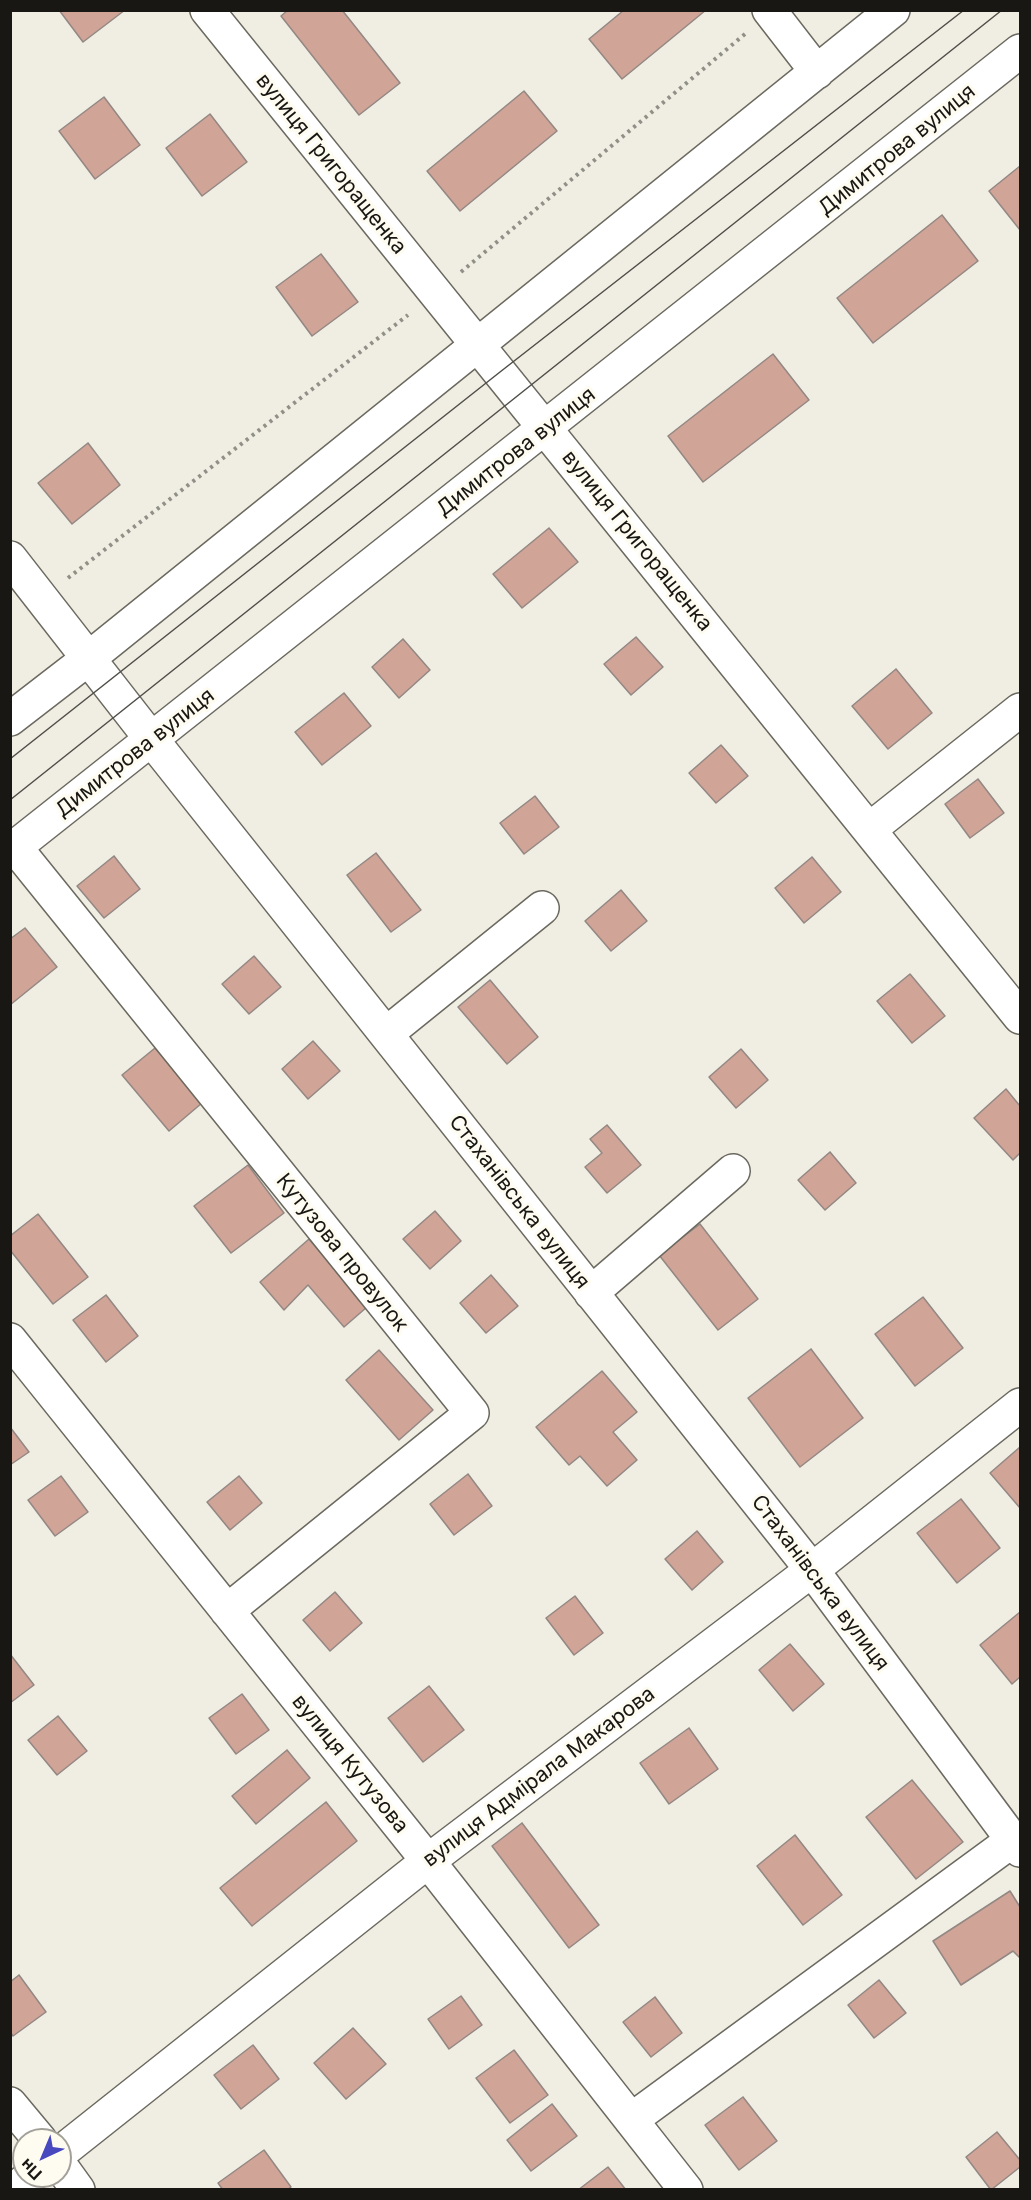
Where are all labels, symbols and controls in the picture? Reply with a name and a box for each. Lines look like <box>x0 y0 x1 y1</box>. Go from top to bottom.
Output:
street label: вулиця Григоращенка <box>250 69 412 259</box>
street label: Димитрова вулиця <box>813 79 981 221</box>
street label: Димитрова вулиця <box>432 382 600 522</box>
street label: вулиця Григоращенка <box>556 446 718 636</box>
street label: Димитрова вулиця <box>51 683 219 823</box>
street label: Стаханівська вулиця <box>443 1110 595 1294</box>
street label: Кутузова провулок <box>271 1169 413 1337</box>
street label: Стаханівська вулиця <box>746 1490 894 1676</box>
street label: вулиця Адмірала Макарова <box>418 1682 660 1872</box>
street label: вулиця Кутузова <box>286 1690 414 1838</box>
north arrow <box>12 2128 72 2188</box>
text: Пн <box>16 2155 46 2184</box>

